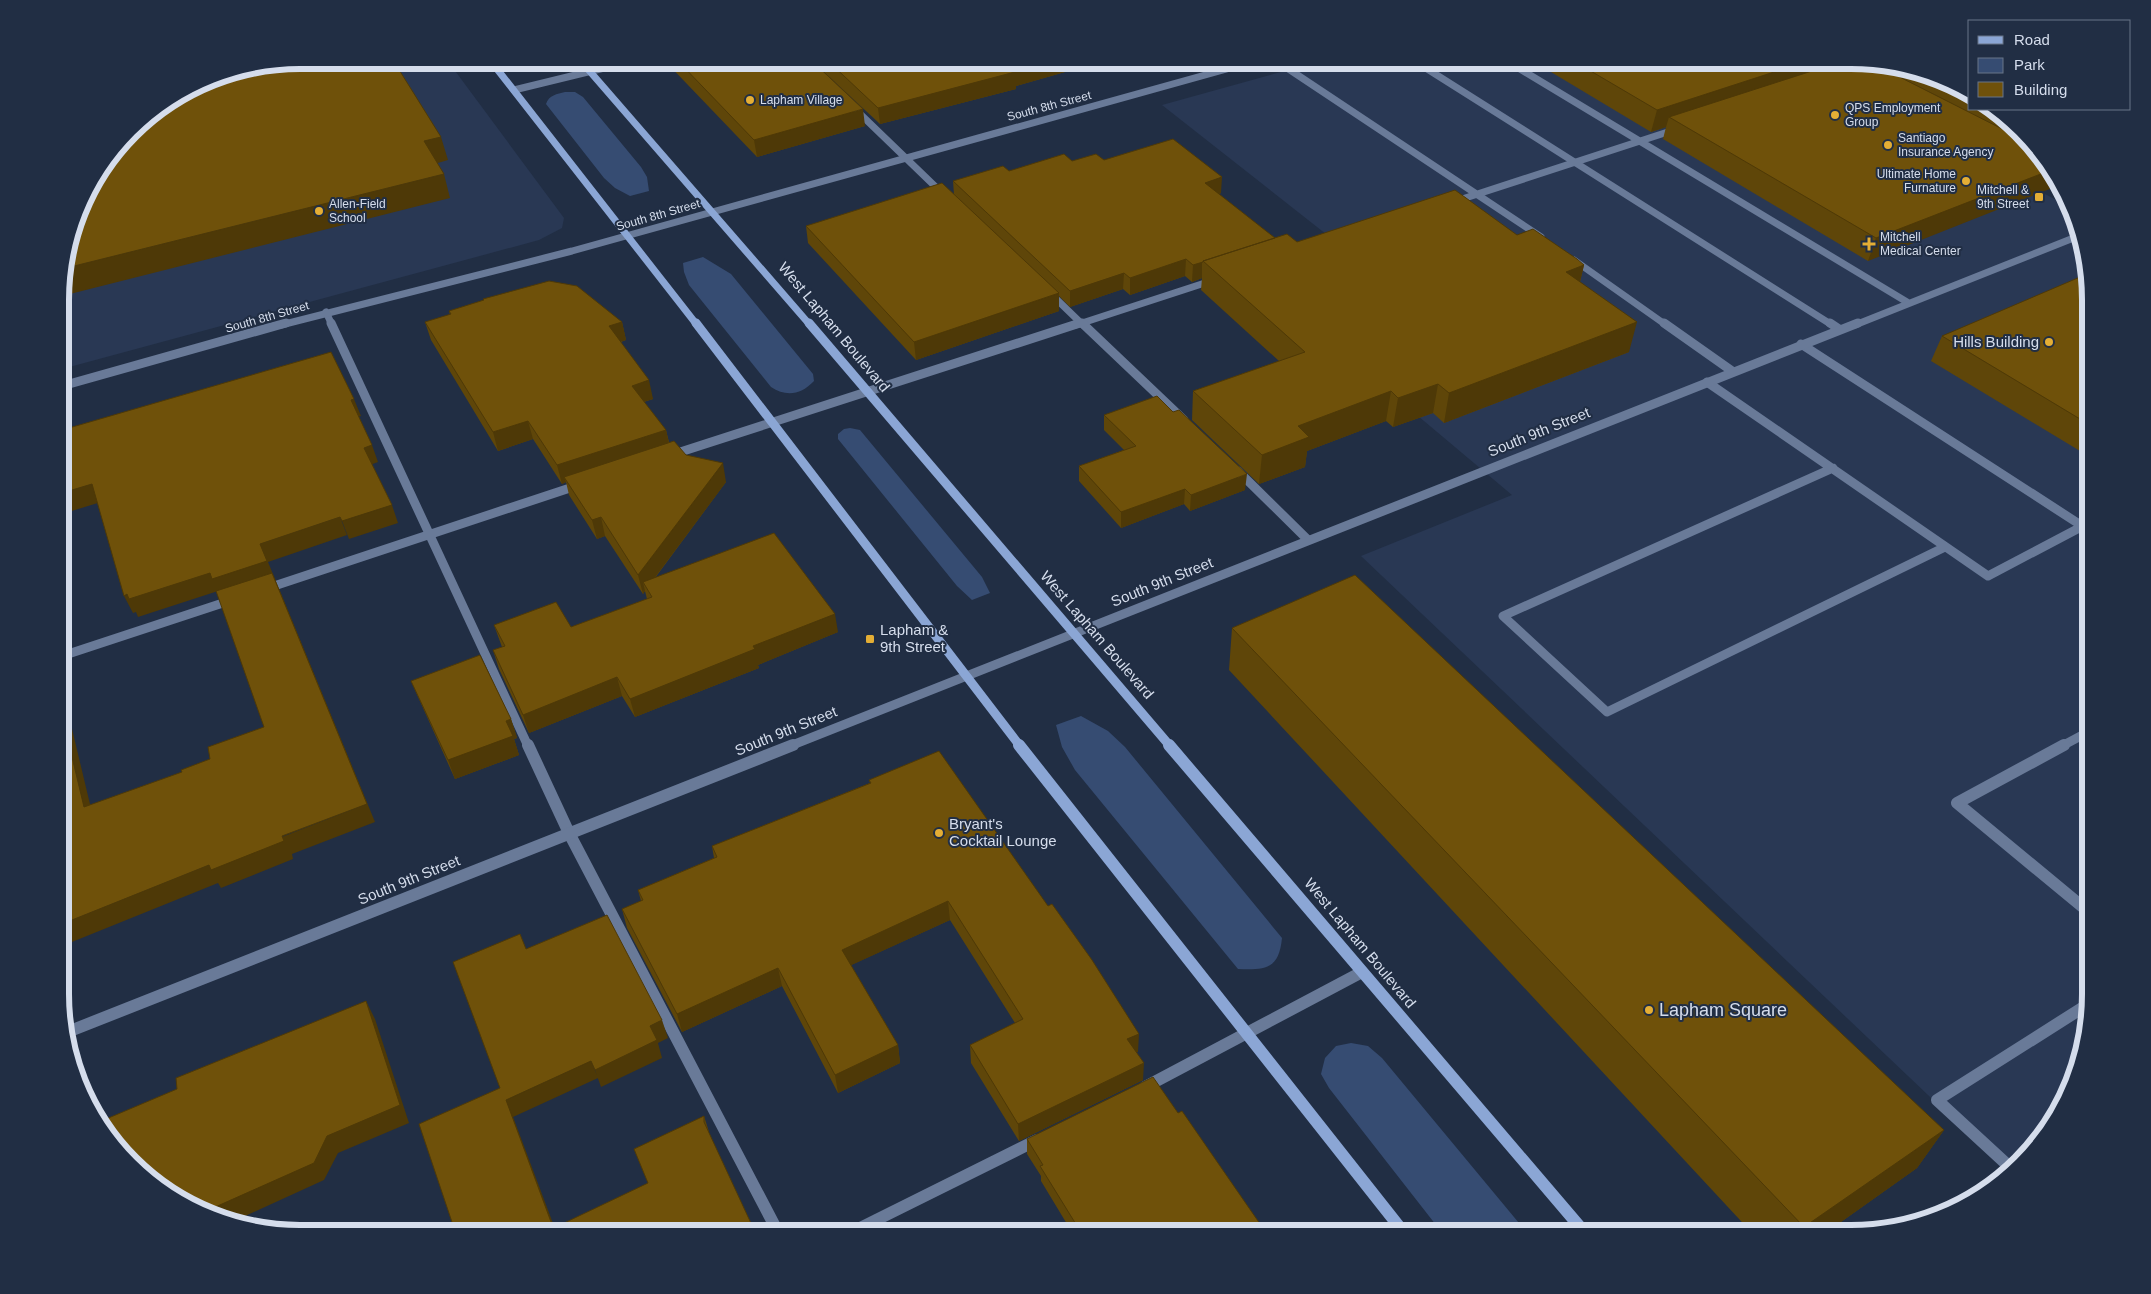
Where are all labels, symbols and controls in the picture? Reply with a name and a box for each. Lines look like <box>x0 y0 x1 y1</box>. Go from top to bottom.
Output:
legend <box>1968 20 2131 110</box>
text: Road <box>2014 31 2050 48</box>
text: Park <box>2014 56 2045 73</box>
text: Building <box>2014 81 2067 98</box>
street label: South 8th Street <box>1005 88 1093 124</box>
place label: Lapham Village <box>760 93 843 107</box>
marker: Lapham Village <box>744 94 756 106</box>
place label: QPS Employment Group <box>1845 101 1941 129</box>
marker: QPS Employment Group <box>1829 109 1841 121</box>
place label: Santiago Insurance Agency <box>1898 131 1993 159</box>
marker: Santiago Insurance Agency <box>1882 139 1894 151</box>
place label: Ultimate Home Furnature <box>1877 167 1956 195</box>
marker: Ultimate Home Furnature <box>1960 175 1972 187</box>
place label: Mitchell & 9th Street <box>1977 183 2030 211</box>
marker: Mitchell & 9th Street <box>2033 191 2045 203</box>
street label: South 8th Street <box>614 196 702 234</box>
place label: Allen-Field School <box>329 197 386 225</box>
marker: Allen-Field School <box>313 205 325 217</box>
place label: Mitchell Medical Center <box>1880 230 1961 258</box>
marker: Mitchell Medical Center <box>1862 237 1876 251</box>
street label: West Lapham Boulevard <box>775 258 894 395</box>
street label: South 8th Street <box>223 298 311 336</box>
place label: Hills Building <box>1953 333 2039 350</box>
marker: Hills Building <box>2043 336 2055 348</box>
street label: South 9th Street <box>1485 403 1593 460</box>
street label: South 9th Street <box>1108 553 1216 610</box>
street label: West Lapham Boulevard <box>1037 567 1158 702</box>
place label: Lapham & 9th Street <box>880 621 948 655</box>
marker: Lapham & 9th Street <box>864 633 876 645</box>
street label: South 9th Street <box>732 702 840 759</box>
place label: Bryant's Cocktail Lounge <box>949 815 1057 849</box>
marker: Bryant's Cocktail Lounge <box>933 827 945 839</box>
street label: South 9th Street <box>355 851 463 908</box>
street label: West Lapham Boulevard <box>1301 874 1420 1011</box>
place label: Lapham Square <box>1659 1000 1787 1020</box>
marker: Lapham Square <box>1643 1004 1655 1016</box>

